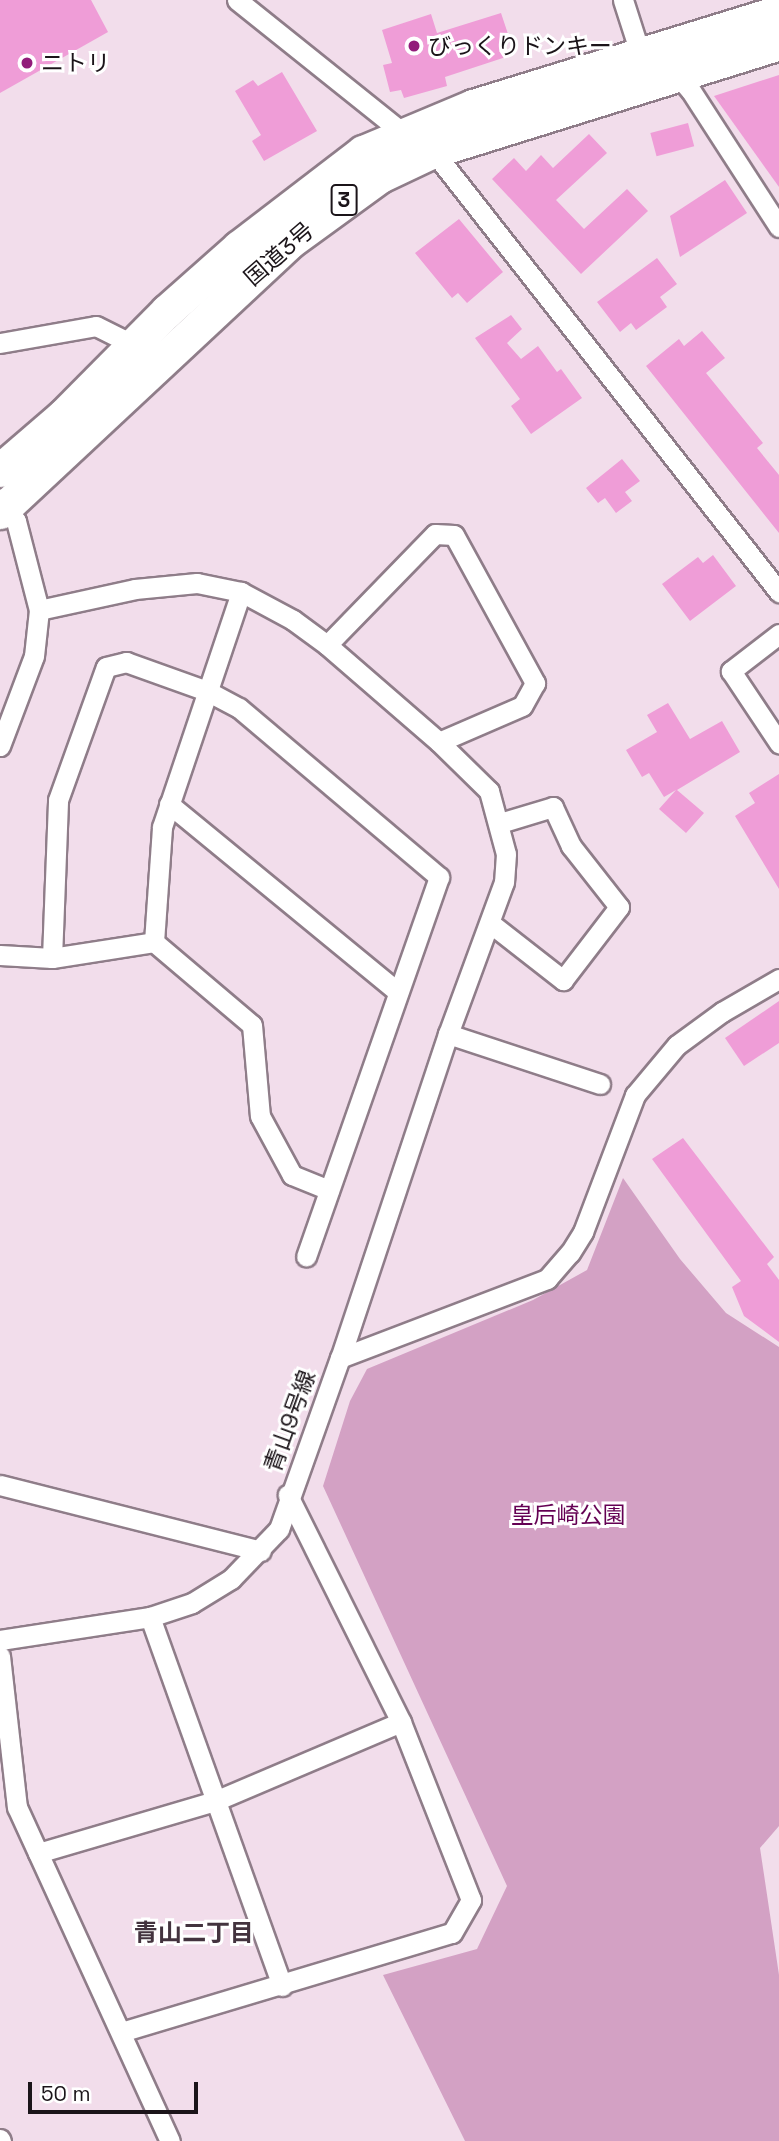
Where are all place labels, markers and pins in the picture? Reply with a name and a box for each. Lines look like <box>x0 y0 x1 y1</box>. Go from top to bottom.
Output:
place label: びっくりドンキー <box>428 32 612 60</box>
marker: びっくりドンキー <box>406 38 422 54</box>
place label: ニトリ <box>41 49 110 77</box>
marker: ニトリ <box>19 55 35 71</box>

